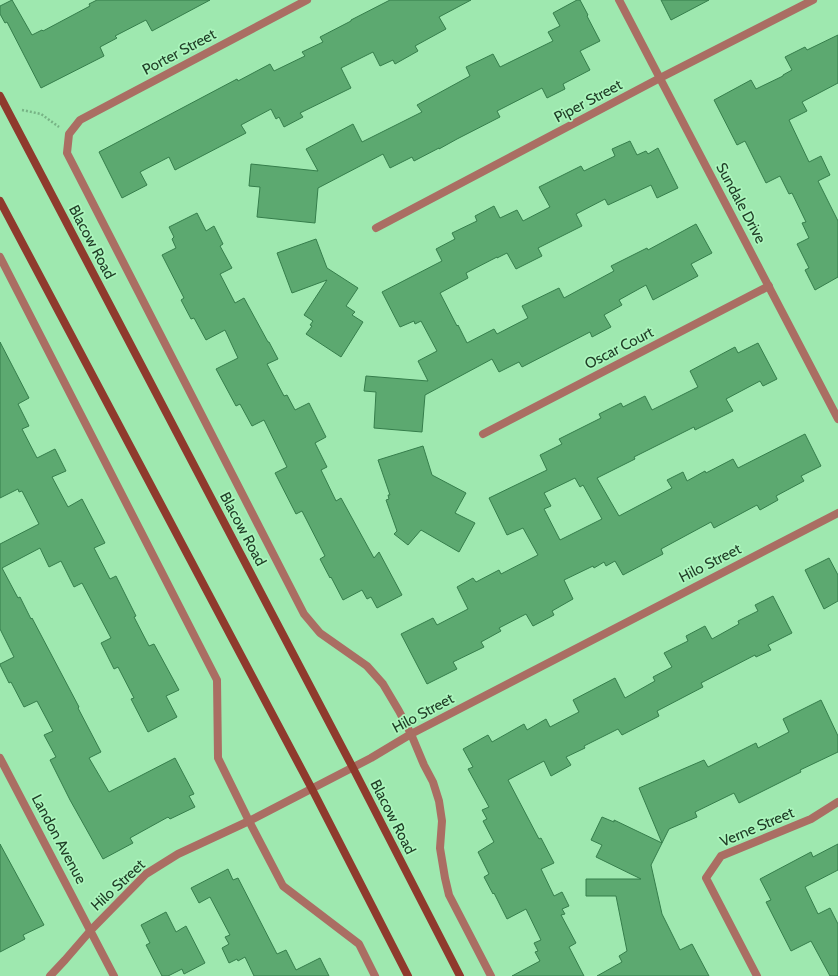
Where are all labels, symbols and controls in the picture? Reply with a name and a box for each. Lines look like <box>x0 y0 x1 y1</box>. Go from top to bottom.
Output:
street label: Porter Street <box>139 25 219 79</box>
street label: Piper Street <box>551 76 625 126</box>
street label: Sundale Drive <box>712 160 770 247</box>
street label: Blacow Road <box>65 202 119 282</box>
street label: Oscar Court <box>582 323 656 373</box>
street label: Blacow Road <box>216 489 270 569</box>
street label: Hilo Street <box>676 540 744 586</box>
street label: Hilo Street <box>389 689 457 737</box>
street label: Blacow Road <box>367 777 419 857</box>
street label: Landon Avenue <box>28 791 90 887</box>
street label: Verne Street <box>717 803 797 851</box>
street label: Hilo Street <box>87 855 149 915</box>

